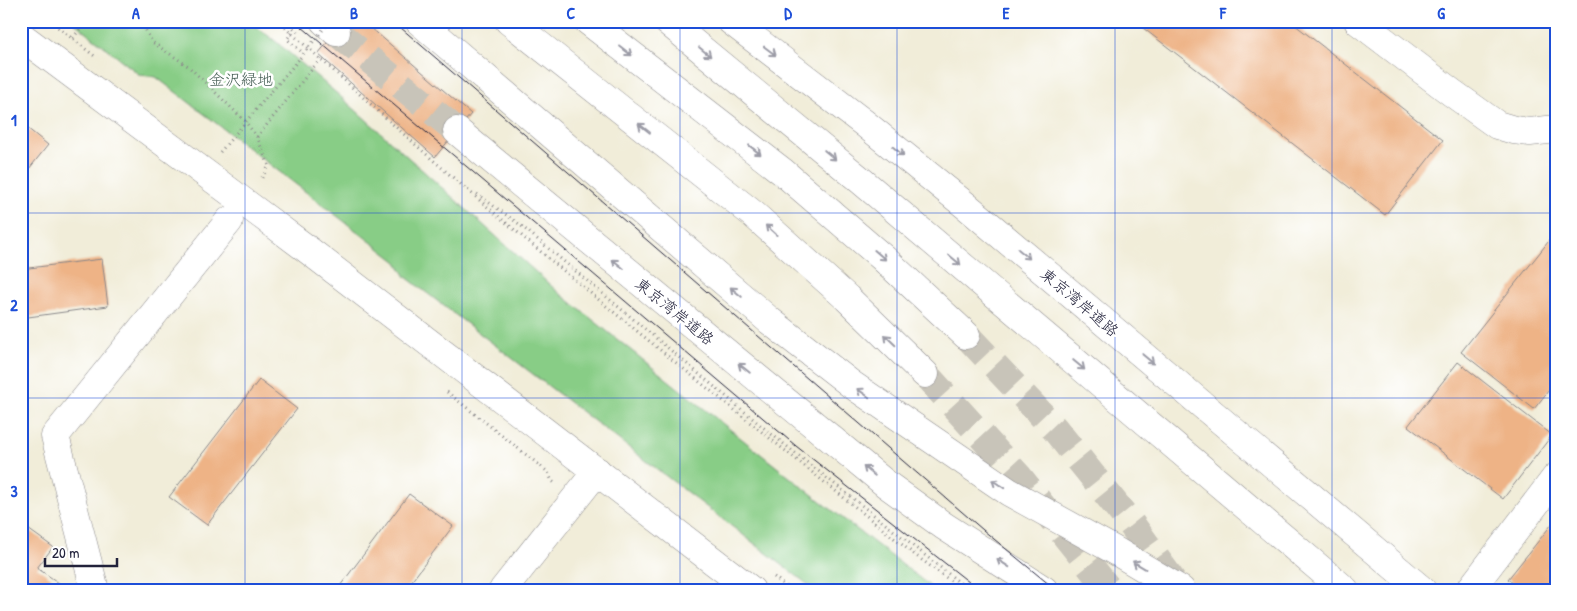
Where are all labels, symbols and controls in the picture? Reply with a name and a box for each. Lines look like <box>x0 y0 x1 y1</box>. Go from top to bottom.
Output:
text: A <box>132 2 140 24</box>
text: B <box>350 2 358 24</box>
text: C <box>567 2 576 24</box>
text: D <box>784 2 792 24</box>
text: E <box>1002 2 1010 24</box>
text: F <box>1219 2 1227 24</box>
text: G <box>1437 2 1445 24</box>
one-way arrow <box>620 45 633 56</box>
one-way arrow <box>699 46 712 57</box>
one-way arrow <box>763 46 777 56</box>
park label: 金沢緑地 <box>209 68 273 90</box>
text: 1 <box>11 109 17 131</box>
one-way arrow <box>638 123 651 134</box>
one-way arrow <box>748 145 761 156</box>
one-way arrow <box>891 145 904 156</box>
one-way arrow <box>824 150 837 161</box>
one-way arrow <box>765 224 778 236</box>
one-way arrow <box>1017 248 1030 260</box>
one-way arrow <box>873 249 886 260</box>
one-way arrow <box>948 254 961 265</box>
one-way arrow <box>612 259 625 270</box>
street label: 東京湾岸道路 <box>1036 263 1124 341</box>
street label: 東京湾岸道路 <box>631 272 719 350</box>
one-way arrow <box>730 286 743 297</box>
text: 2 <box>10 294 18 316</box>
one-way arrow <box>884 334 897 346</box>
one-way arrow <box>1141 353 1154 364</box>
one-way arrow <box>1072 359 1085 370</box>
one-way arrow <box>738 362 751 373</box>
one-way arrow <box>857 388 871 398</box>
one-way arrow <box>863 465 876 476</box>
one-way arrow <box>991 479 1005 489</box>
text: 3 <box>10 480 18 502</box>
scale bar <box>45 536 118 568</box>
text: 20 m <box>52 542 79 563</box>
one-way arrow <box>996 558 1010 568</box>
one-way arrow <box>1132 559 1146 569</box>

